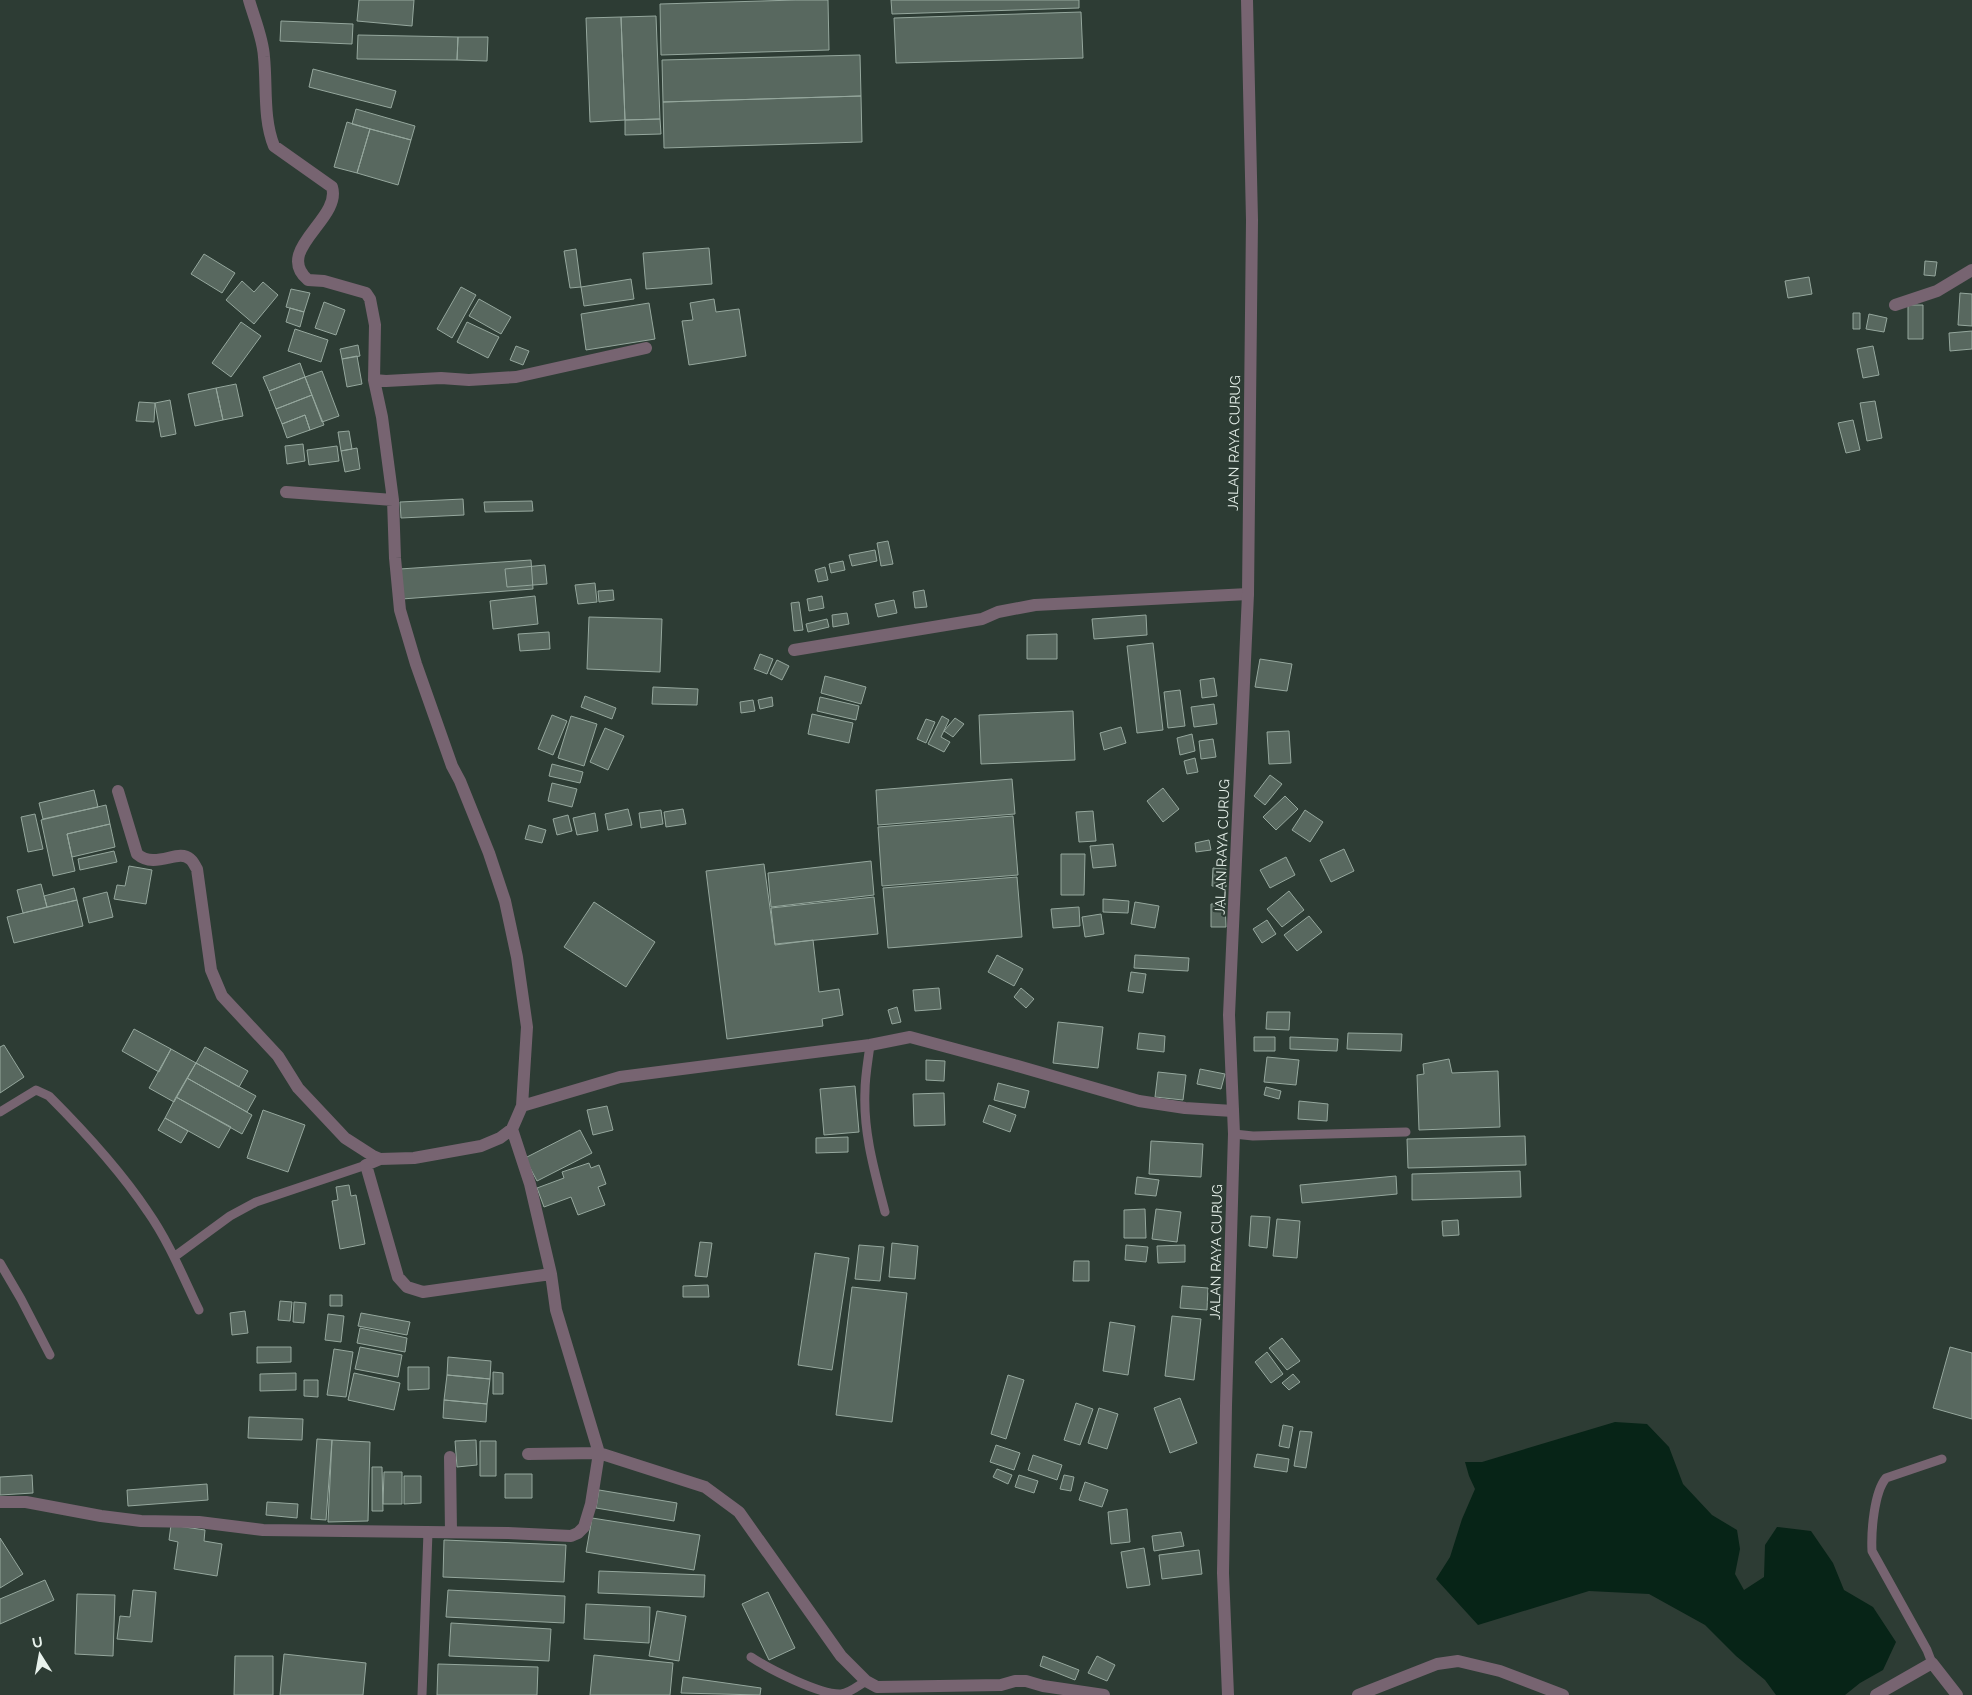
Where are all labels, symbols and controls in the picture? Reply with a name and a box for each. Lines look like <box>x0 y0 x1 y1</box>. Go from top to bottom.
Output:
street label: JALAN RAYA CURUG <box>1225 375 1243 511</box>
street label: JALAN RAYA CURUG <box>1212 779 1232 915</box>
street label: JALAN RAYA CURUG <box>1207 1184 1225 1320</box>
north arrow <box>15 1630 65 1680</box>
text: U <box>31 1633 44 1651</box>

